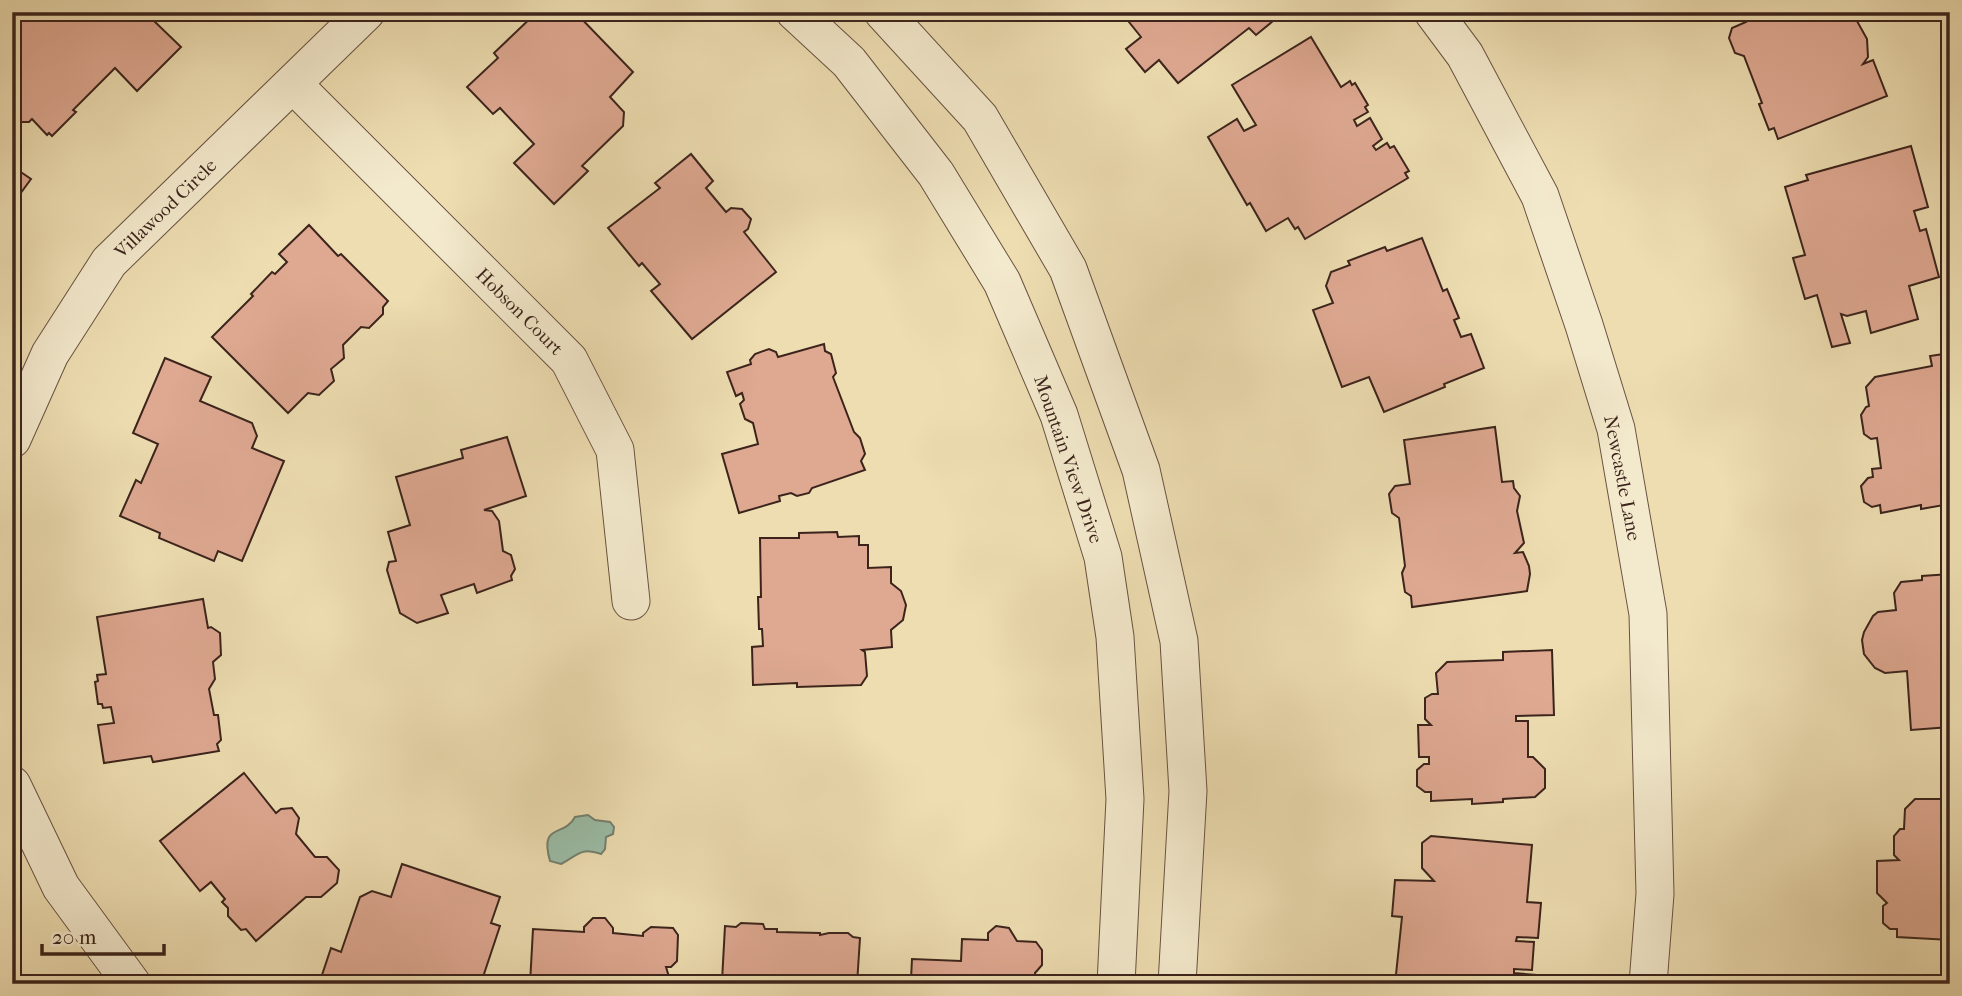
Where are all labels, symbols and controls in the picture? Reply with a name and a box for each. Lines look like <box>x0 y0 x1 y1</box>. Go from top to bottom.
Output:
street label: Villawood Circle <box>109 154 221 264</box>
street label: Hobson Court <box>471 264 567 360</box>
street label: Mountain View Drive <box>1029 372 1107 546</box>
street label: Newcastle Lane <box>1599 414 1645 543</box>
scale bar <box>42 912 164 956</box>
text: 20 m <box>52 925 97 949</box>

